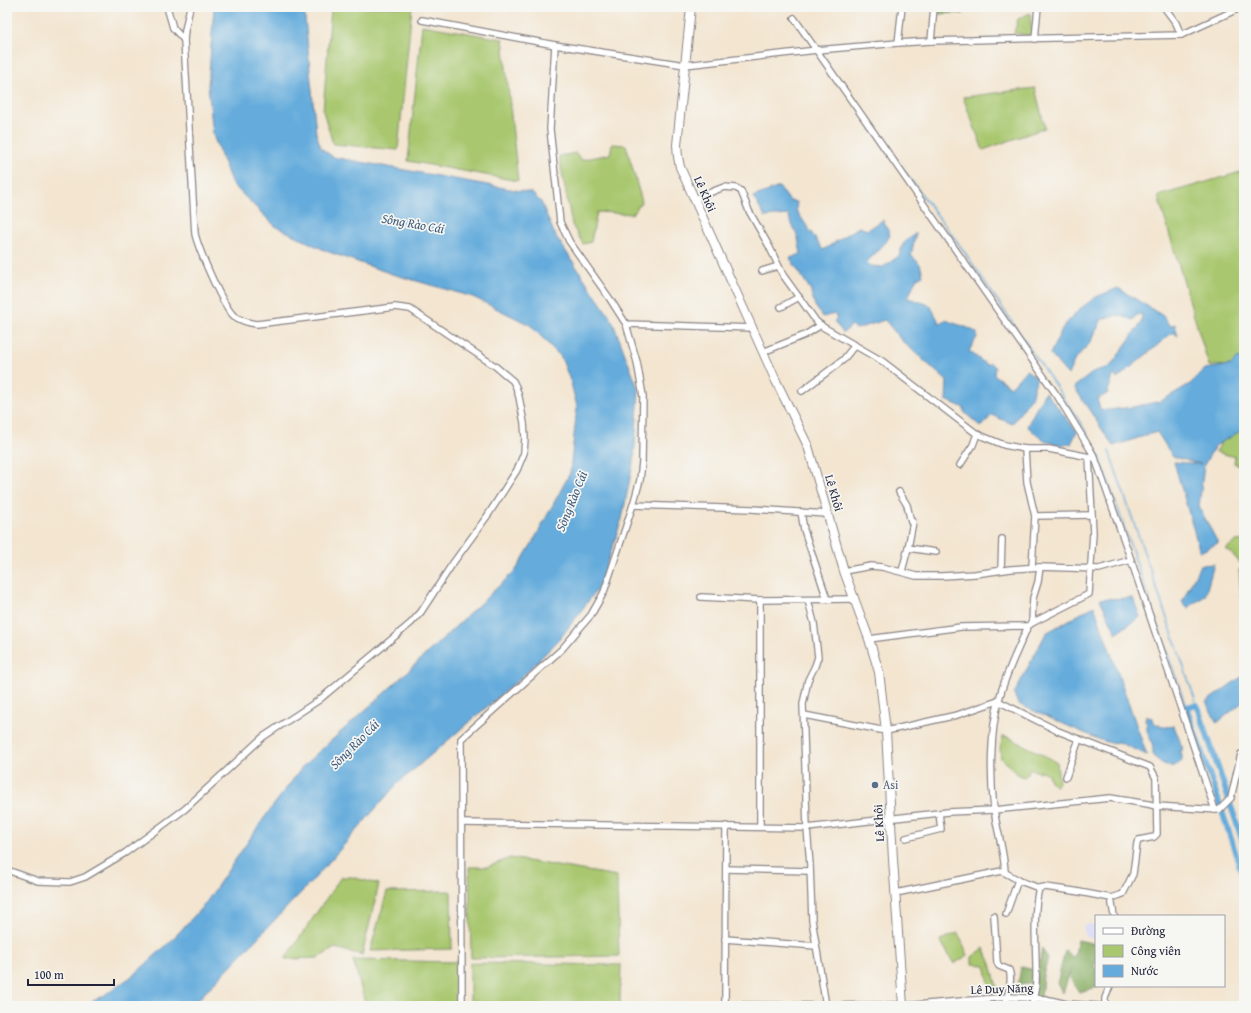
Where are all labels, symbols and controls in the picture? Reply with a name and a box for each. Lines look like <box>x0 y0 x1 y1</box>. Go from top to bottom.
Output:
street label: Lê Khôi <box>690 173 721 215</box>
water label: Sông Rào Cái <box>380 209 446 238</box>
water label: Sông Rào Cái <box>551 468 592 534</box>
street label: Lê Khôi <box>821 473 848 514</box>
water label: Sông Rào Cái <box>325 715 384 773</box>
place label: Asi <box>883 776 899 793</box>
marker: Asi <box>870 780 880 790</box>
street label: Lê Khôi <box>869 803 888 842</box>
legend <box>1095 915 1225 987</box>
text: Đường <box>1131 922 1165 939</box>
text: Công viên <box>1131 942 1181 959</box>
scale bar <box>28 961 114 987</box>
text: Nước <box>1131 962 1159 979</box>
text: 100 m <box>34 966 64 983</box>
street label: Lê Duy Năng <box>970 979 1034 998</box>

